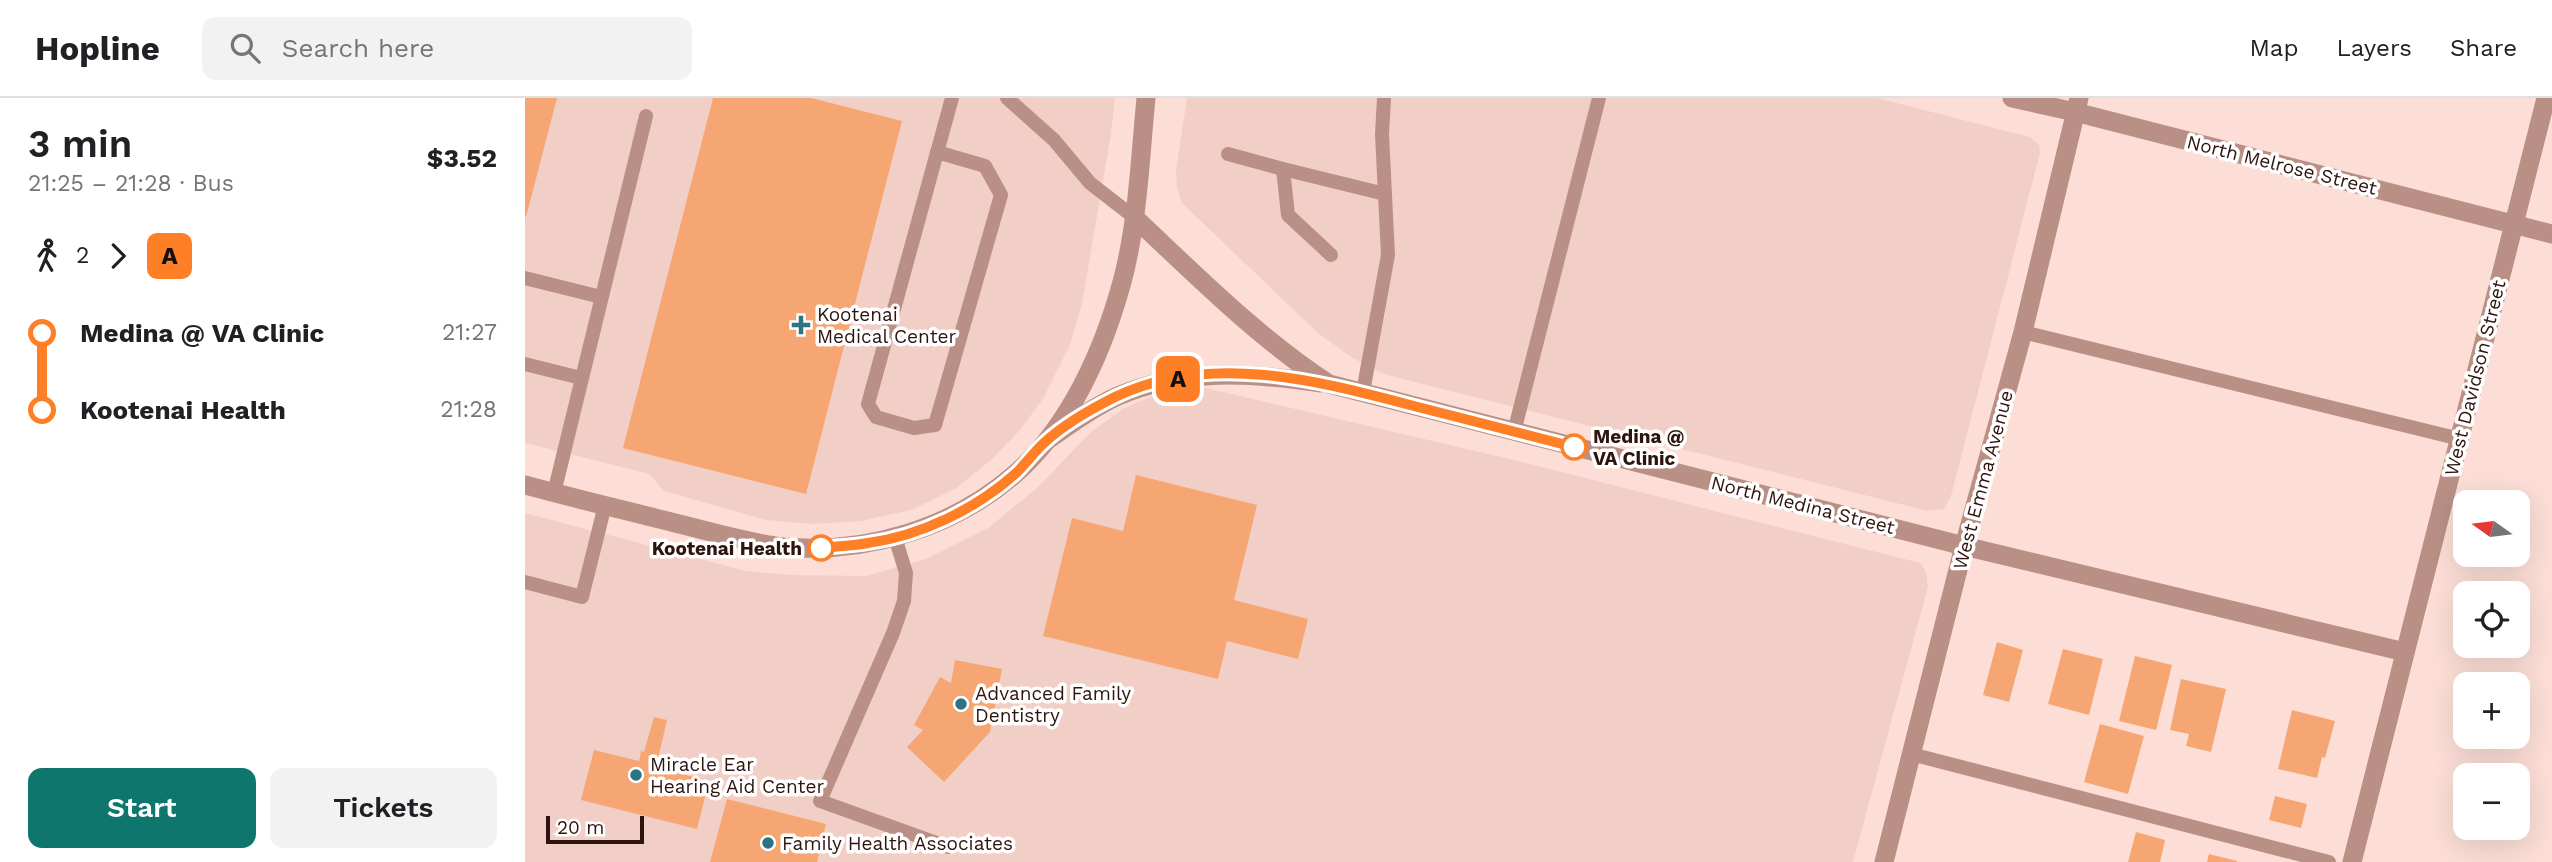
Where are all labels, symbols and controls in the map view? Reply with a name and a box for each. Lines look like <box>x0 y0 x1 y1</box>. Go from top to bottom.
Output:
search box <box>202 17 692 80</box>
text: Hopline <box>35 29 160 68</box>
icon: search <box>226 29 264 67</box>
text: Search here <box>282 33 434 63</box>
text: Map <box>2250 34 2298 62</box>
text: Layers <box>2336 34 2412 62</box>
text: Share <box>2450 34 2517 62</box>
text: 3 min <box>28 122 132 166</box>
street label: North Melrose Street <box>2185 130 2379 200</box>
text: $3.52 <box>427 143 497 173</box>
text: 21:25 – 21:28 · Bus <box>28 170 234 197</box>
icon: walk <box>28 237 66 275</box>
icon: forward <box>99 237 137 275</box>
text: 2 <box>76 242 89 269</box>
text: A <box>161 242 178 270</box>
street label: West Davidson Street <box>2440 278 2510 478</box>
place label: Kootenai Medical Center <box>817 303 957 348</box>
marker: Kootenai Medical Center <box>791 315 811 335</box>
text: Medina @ VA Clinic <box>80 318 324 348</box>
text: 21:27 <box>442 319 497 346</box>
line badge: A <box>1155 356 1201 402</box>
text: A <box>1170 365 1186 393</box>
street label: West Emma Avenue <box>1948 388 2018 572</box>
text: Kootenai Health <box>80 395 286 425</box>
text: 21:28 <box>440 396 497 423</box>
place label: Medina @ VA Clinic <box>1593 425 1684 470</box>
marker: Medina @ VA Clinic <box>1561 434 1587 460</box>
street label: North Medina Street <box>1709 471 1897 539</box>
north arrow <box>2453 490 2531 567</box>
map controls <box>2453 490 2530 840</box>
marker: Kootenai Health <box>808 535 834 561</box>
place label: Kootenai Health <box>652 537 802 560</box>
button: locate <box>2453 581 2530 658</box>
button: + <box>2453 672 2530 749</box>
place label: Advanced Family Dentistry <box>975 682 1131 727</box>
marker: Advanced Family Dentistry <box>953 696 969 712</box>
place label: Miracle Ear Hearing Aid Center <box>650 753 824 798</box>
button: − <box>2453 763 2530 840</box>
marker: Miracle Ear Hearing Aid Center <box>628 767 644 783</box>
button: Start <box>28 768 256 848</box>
button: Tickets <box>270 768 497 848</box>
scale bar <box>546 813 644 845</box>
text: 20 m <box>557 816 604 839</box>
place label: Family Health Associates <box>782 832 1013 855</box>
marker: Family Health Associates <box>760 835 776 851</box>

